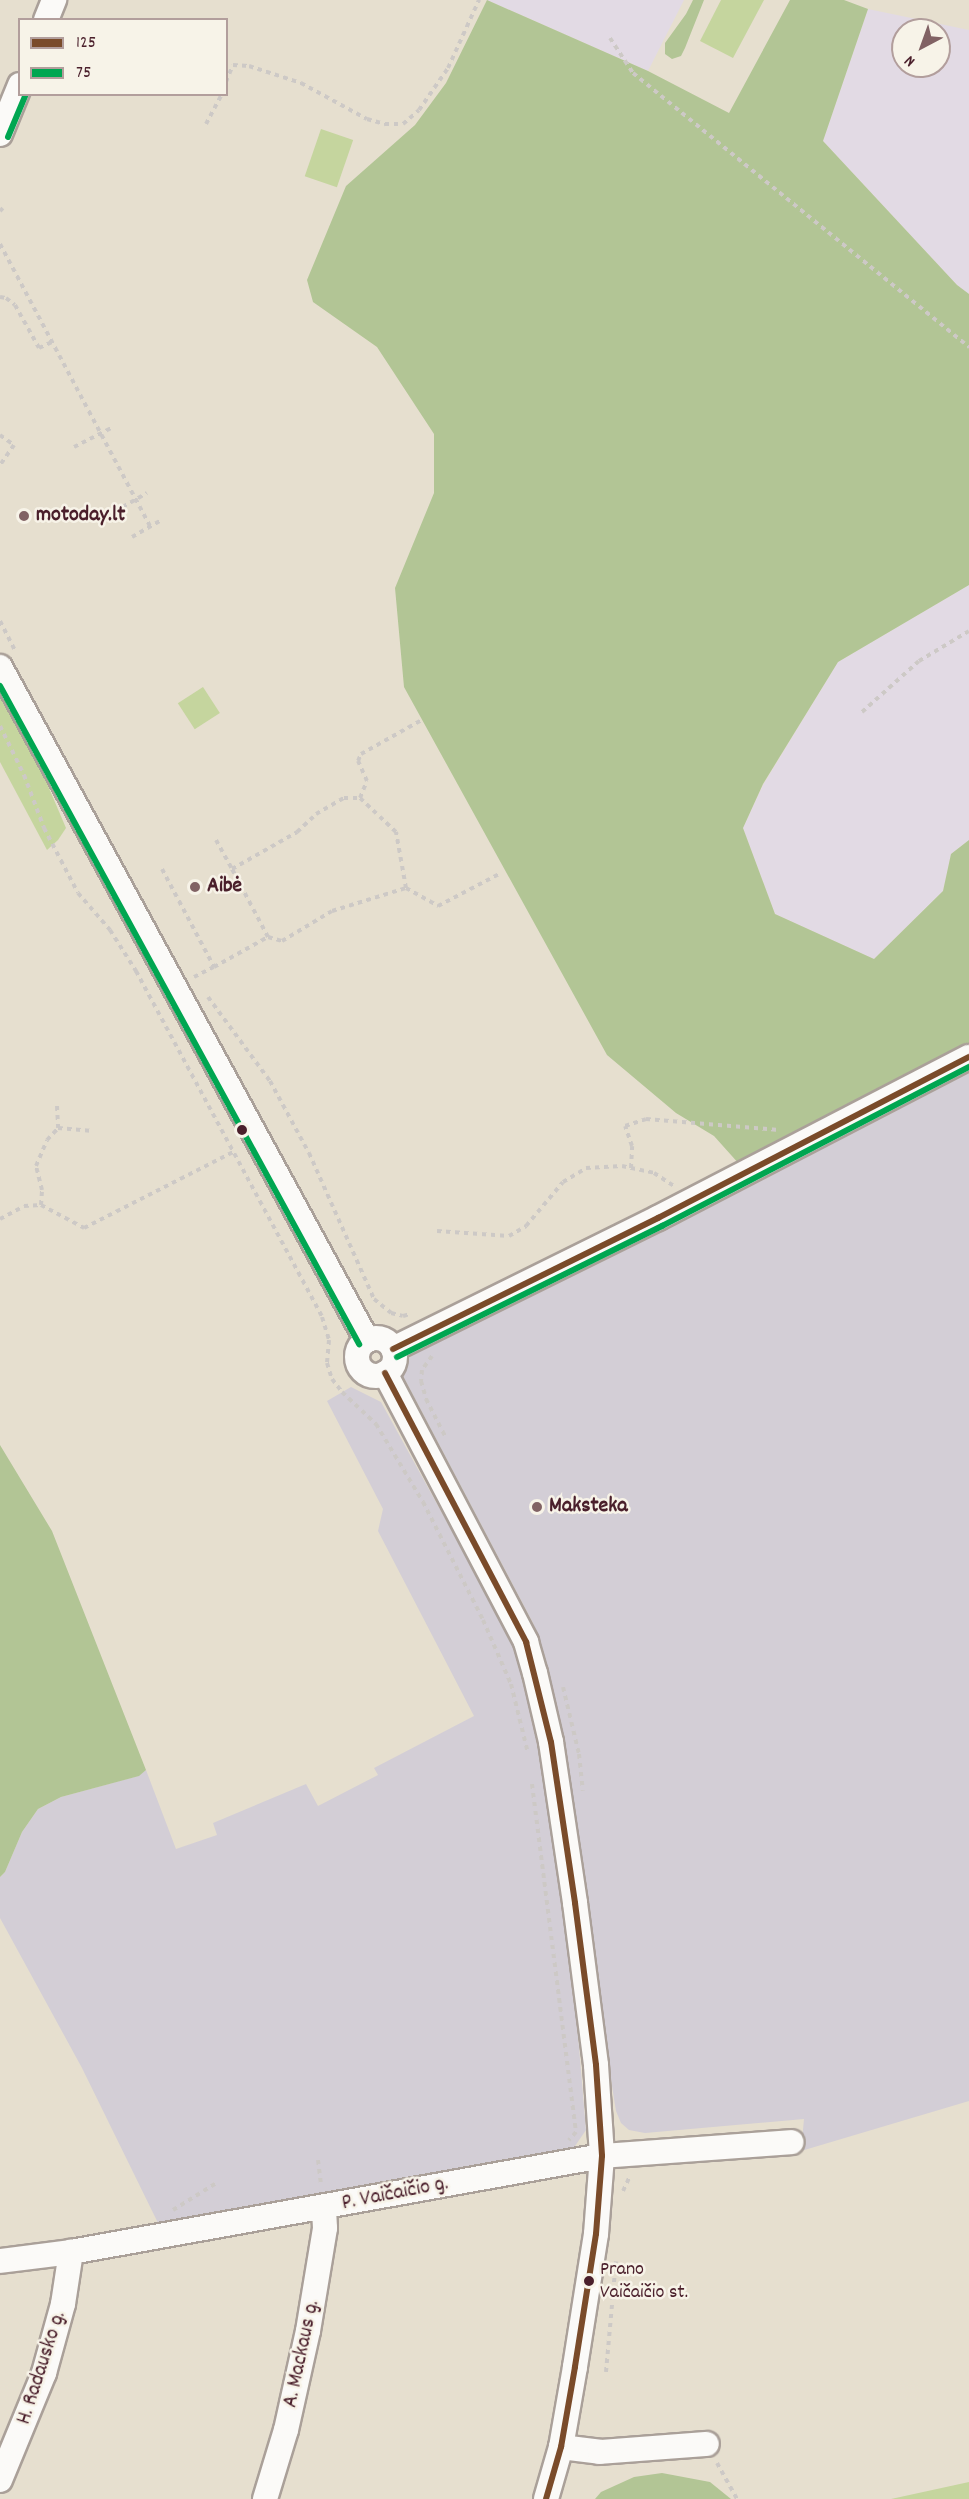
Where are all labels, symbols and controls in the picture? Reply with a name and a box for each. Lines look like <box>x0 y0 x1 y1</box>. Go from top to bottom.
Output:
legend <box>18 18 228 96</box>
north arrow <box>891 18 951 78</box>
text: 125 <box>76 31 96 56</box>
text: N <box>900 49 921 72</box>
text: 75 <box>76 61 91 86</box>
place label: motoday.lt <box>36 503 125 529</box>
marker: motoday.lt <box>17 509 31 523</box>
place label: Aibė <box>207 874 242 900</box>
marker: Aibė <box>188 880 202 894</box>
unlabelled marker <box>236 1124 248 1136</box>
place label: Maksteka <box>549 1494 628 1520</box>
marker: Maksteka <box>530 1500 544 1514</box>
street label: P. Vaičaičio g. <box>340 2171 450 2217</box>
place label: Prano Vaičaičio st. <box>600 2258 688 2305</box>
marker: Prano Vaičaičio st. <box>583 2275 595 2287</box>
street label: A. Mackaus g. <box>278 2298 326 2410</box>
street label: H. Radausko g. <box>11 2308 73 2428</box>

